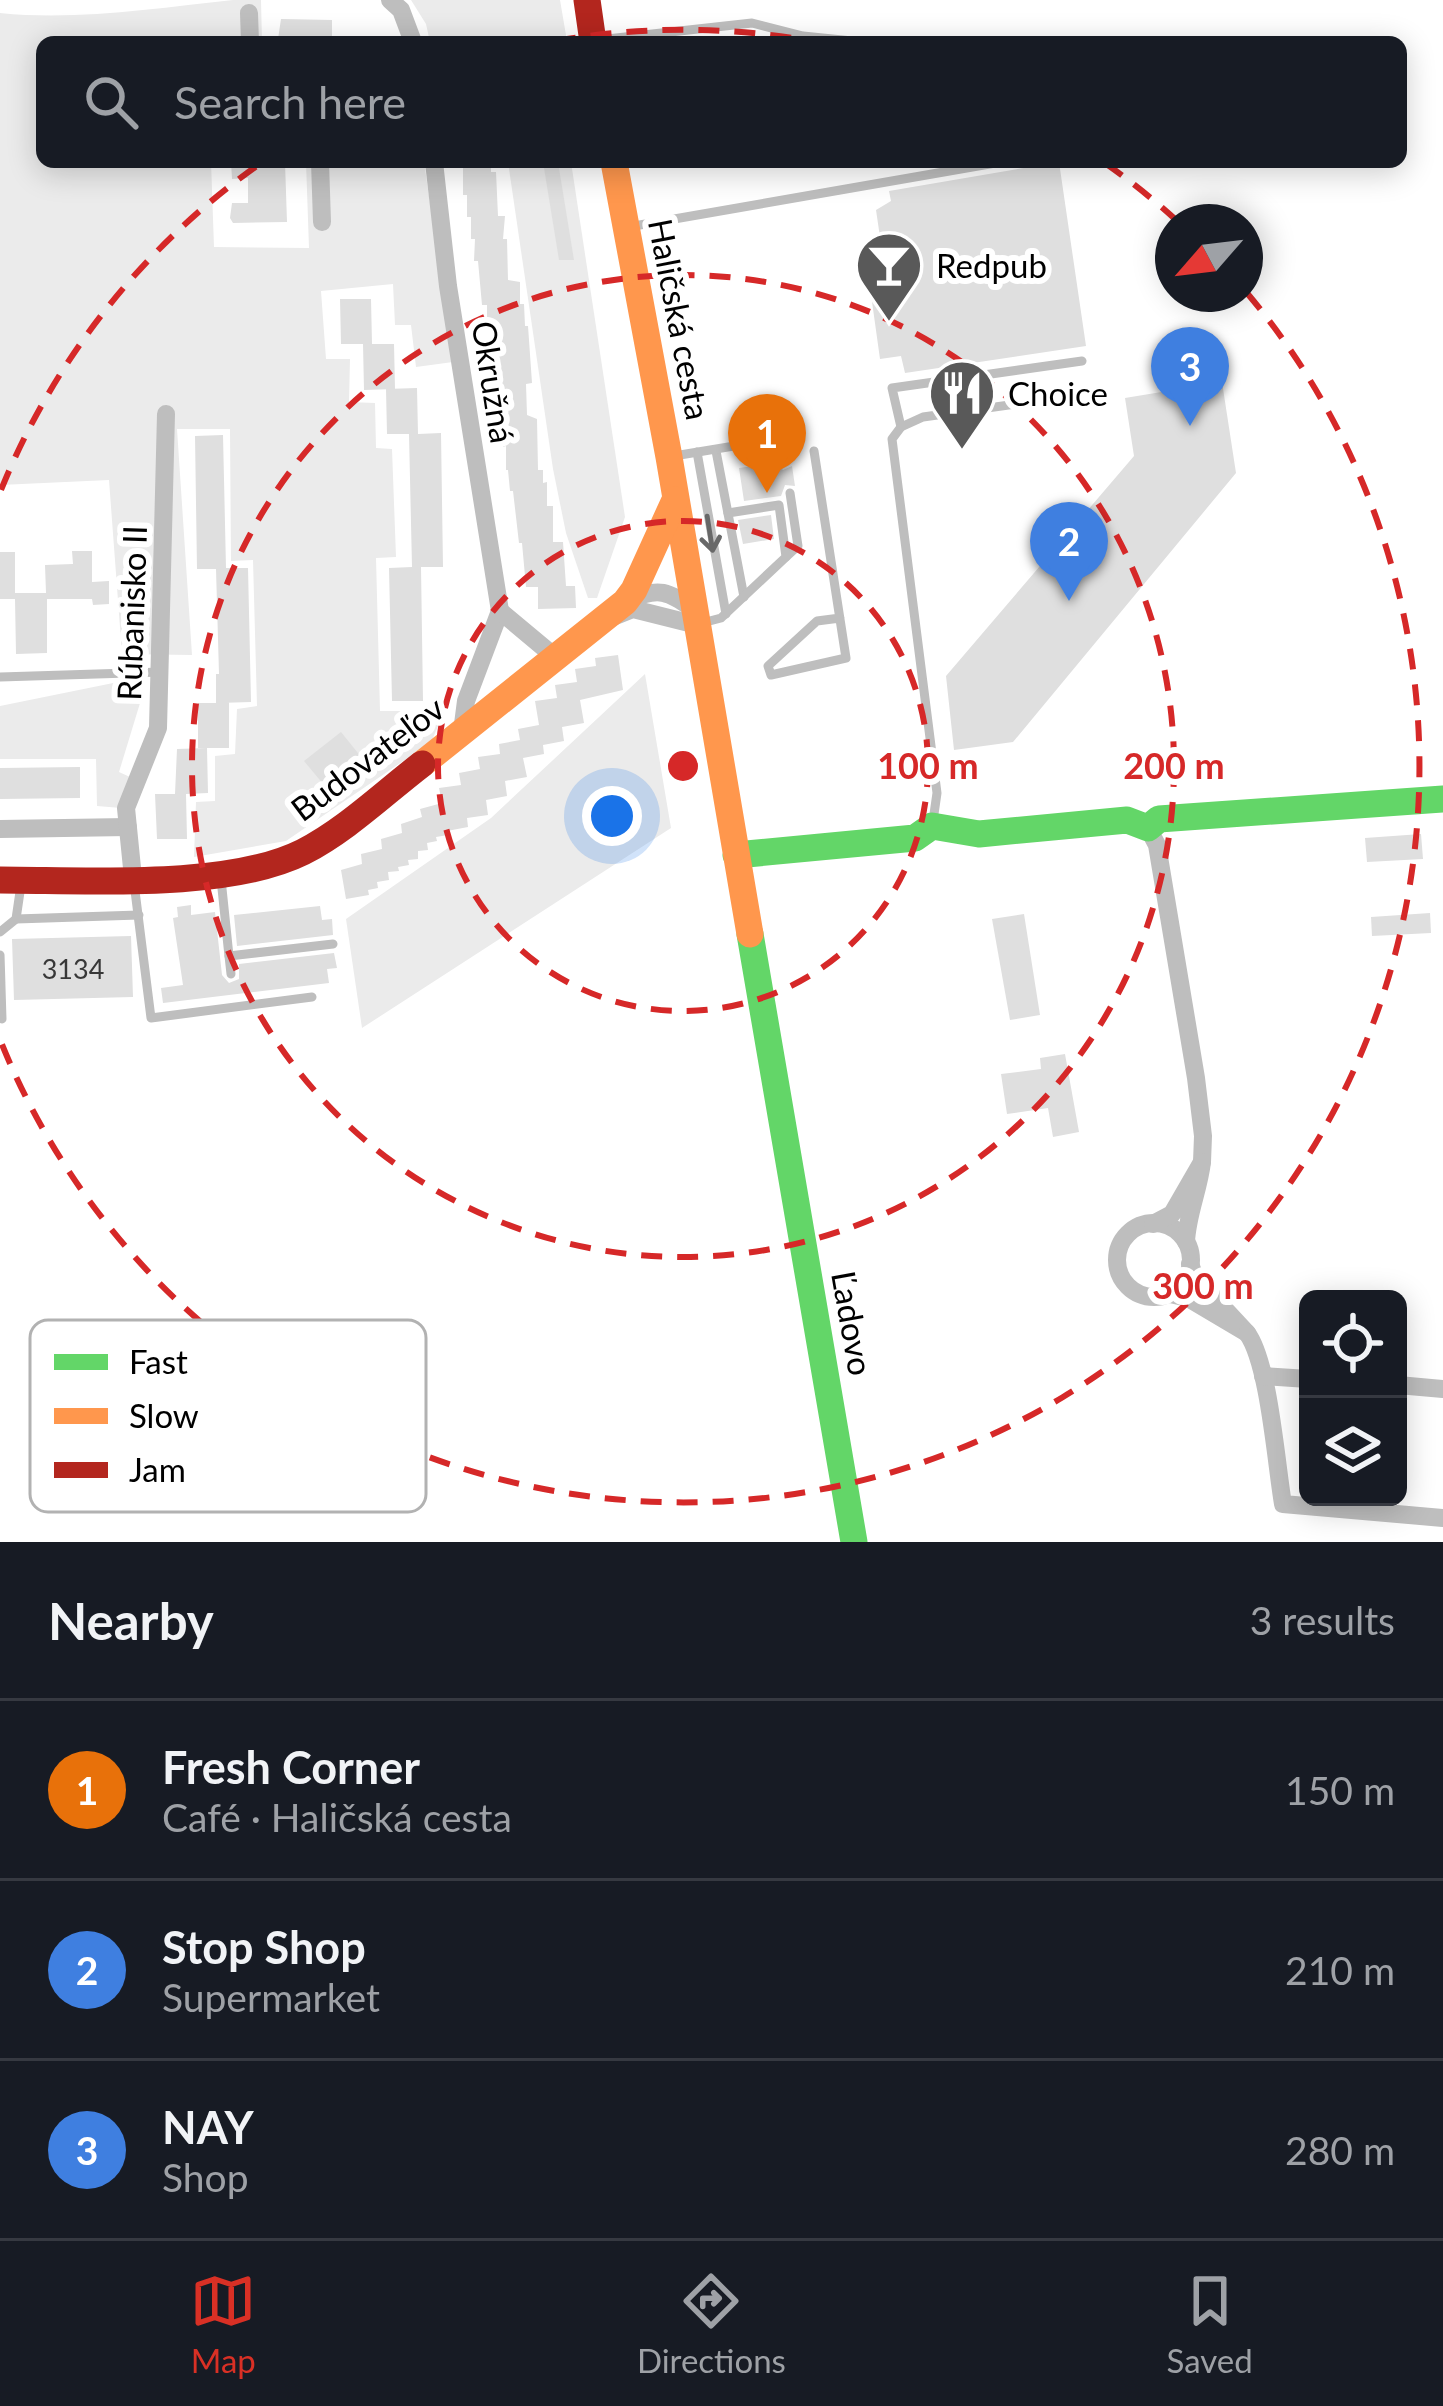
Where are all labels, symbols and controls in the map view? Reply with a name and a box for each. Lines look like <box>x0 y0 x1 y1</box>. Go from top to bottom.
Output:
search box <box>36 36 1407 168</box>
icon: search <box>78 69 144 135</box>
text: Search here <box>174 75 406 129</box>
north arrow <box>1155 204 1263 312</box>
street label: Haličská cesta <box>641 215 719 423</box>
bar icon: Redpub <box>854 230 924 324</box>
place label: Redpub <box>936 245 1047 285</box>
street label: Okružná <box>465 318 523 446</box>
pin: 3 <box>1151 327 1229 426</box>
restaurant icon: Choice <box>927 358 997 452</box>
place label: Choice <box>1008 373 1108 413</box>
pin: 1 <box>728 394 806 493</box>
pin: 2 <box>1030 502 1108 601</box>
one-way arrow <box>699 513 722 552</box>
street label: Rúbanisko II <box>108 525 154 701</box>
street label: Budovateľov <box>283 688 451 828</box>
text: 100 m <box>877 743 979 787</box>
text: 200 m <box>1123 743 1225 787</box>
centre of rings <box>662 745 704 787</box>
your location <box>582 786 642 846</box>
house number: 3134 <box>42 952 104 985</box>
text: 300 m <box>1152 1263 1254 1307</box>
street label: Ľadovo <box>824 1268 882 1378</box>
map controls <box>1299 1290 1407 1506</box>
button: locate <box>1299 1290 1407 1398</box>
legend <box>30 1320 426 1512</box>
text: Fast <box>129 1341 188 1381</box>
text: Slow <box>129 1395 199 1435</box>
button: layers <box>1299 1398 1407 1506</box>
text: Jam <box>129 1449 186 1489</box>
text: Nearby <box>48 1590 214 1651</box>
text: 3 results <box>1250 1597 1395 1643</box>
text: Fresh Corner <box>162 1740 420 1794</box>
text: 1 <box>76 1767 98 1813</box>
text: 150 m <box>1285 1767 1395 1813</box>
text: Café · Haličská cesta <box>162 1794 512 1840</box>
text: Stop Shop <box>162 1920 366 1974</box>
text: 2 <box>76 1947 98 1993</box>
text: 210 m <box>1285 1947 1395 1993</box>
text: Supermarket <box>162 1974 380 2020</box>
text: NAY <box>162 2100 254 2154</box>
text: 3 <box>76 2127 98 2173</box>
text: 280 m <box>1285 2127 1395 2173</box>
text: Shop <box>162 2154 249 2200</box>
tab: Map <box>190 2268 256 2380</box>
tab: Directions <box>637 2268 786 2380</box>
tab: Saved <box>1166 2268 1253 2380</box>

